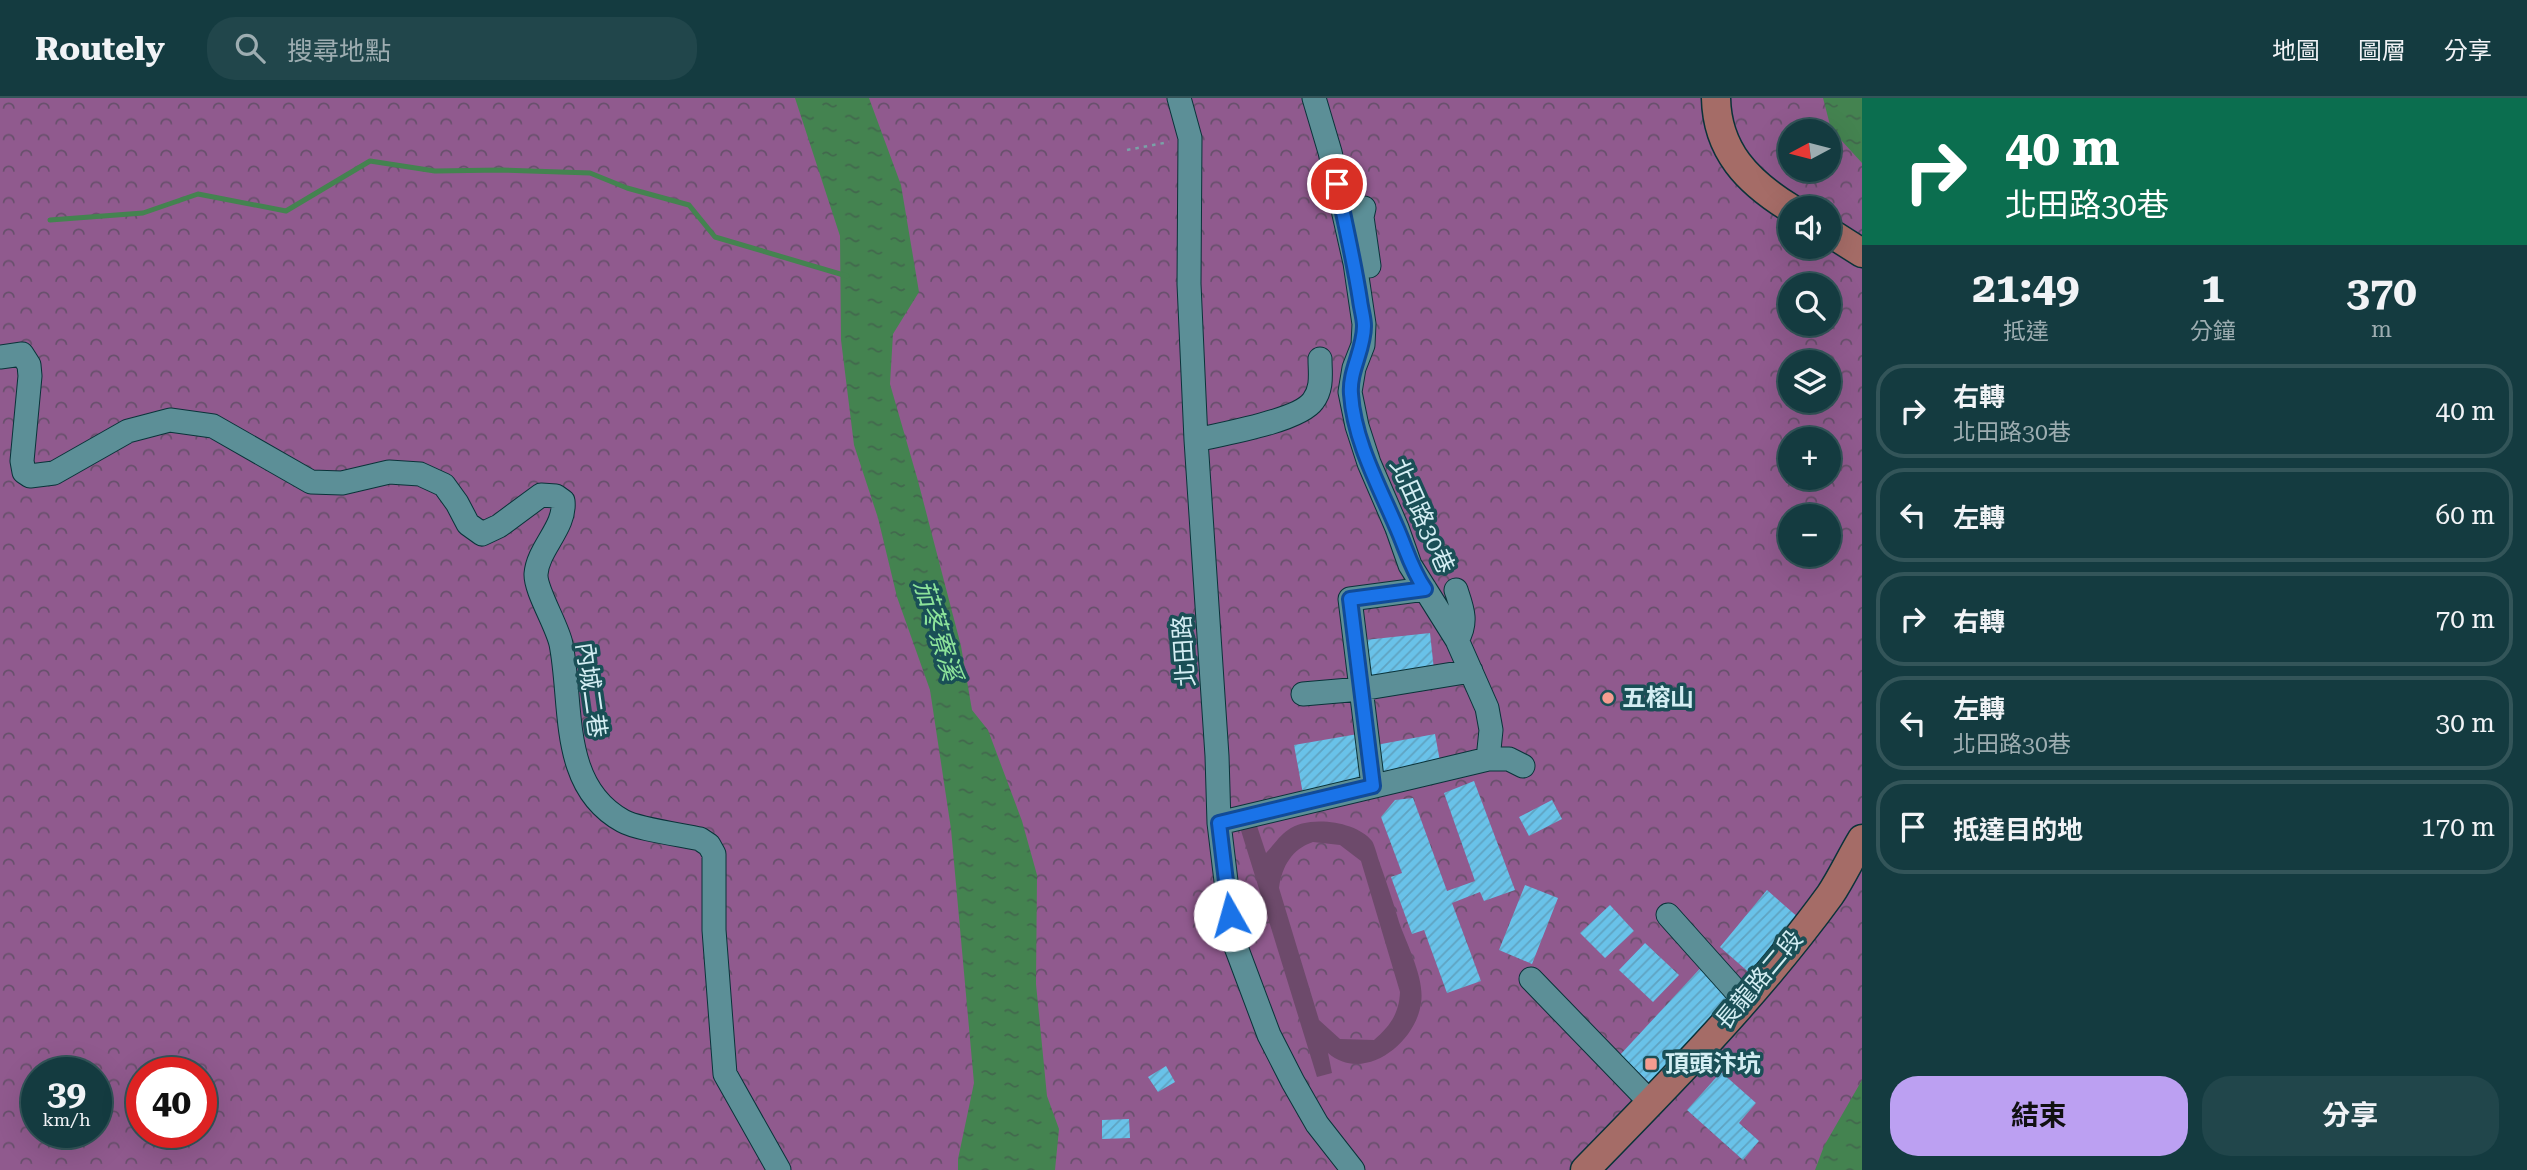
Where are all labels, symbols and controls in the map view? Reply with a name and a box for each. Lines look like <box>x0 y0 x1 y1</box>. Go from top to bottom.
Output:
search box <box>207 17 697 80</box>
text: Routely <box>35 29 165 68</box>
icon: search <box>231 29 269 67</box>
text: 搜尋地點 <box>287 36 391 66</box>
text: 地圖 <box>2272 37 2320 65</box>
text: 圖層 <box>2358 37 2406 65</box>
text: 分享 <box>2444 37 2492 65</box>
north arrow <box>1778 119 1841 182</box>
map controls <box>1778 119 1841 567</box>
text: 40 m <box>2005 120 2120 177</box>
icon: right <box>1890 126 1981 217</box>
pin <box>1307 154 1367 214</box>
icon: arrive <box>1318 165 1356 203</box>
text: 北田路30巷 <box>2005 186 2169 224</box>
button: sound <box>1778 196 1841 259</box>
text: 21:49 <box>1972 263 2080 312</box>
text: 1 <box>2201 263 2225 312</box>
text: 370 <box>2346 267 2417 316</box>
button: search <box>1778 273 1841 336</box>
text: m <box>2371 316 2392 343</box>
text: 抵達 <box>2003 318 2049 345</box>
text: 分鐘 <box>2190 318 2236 345</box>
button: layers <box>1778 350 1841 413</box>
text: 右轉 <box>1953 382 2005 412</box>
icon: right <box>1894 392 1932 430</box>
text: 40 m <box>2436 396 2495 426</box>
text: 北田路30巷 <box>1953 419 2071 446</box>
button: + <box>1778 427 1841 490</box>
street label: 北田路30巷 <box>1384 454 1460 578</box>
icon: left <box>1894 496 1932 534</box>
text: 60 m <box>2436 500 2495 530</box>
text: 左轉 <box>1953 503 2005 533</box>
button: − <box>1778 504 1841 567</box>
water label: 茄苳寮溪 <box>908 576 969 688</box>
icon: right <box>1894 600 1932 638</box>
text: 70 m <box>2436 604 2495 634</box>
text: 右轉 <box>1953 607 2005 637</box>
street label: 北田路 <box>1168 614 1200 688</box>
street label: 內城二巷 <box>570 641 612 739</box>
place label: 五榕山 <box>1622 684 1694 712</box>
marker: 五榕山 <box>1600 690 1616 706</box>
text: 左轉 <box>1953 694 2005 724</box>
icon: left <box>1894 704 1932 742</box>
text: 30 m <box>2436 708 2495 738</box>
text: 北田路30巷 <box>1953 731 2071 758</box>
icon: arrive <box>1894 808 1932 846</box>
text: 170 m <box>2421 812 2495 842</box>
text: 抵達目的地 <box>1953 815 2083 845</box>
position arrow <box>1193 878 1267 952</box>
street label: 長龍路二段 <box>1710 925 1808 1035</box>
place label: 頂頭汴坑 <box>1665 1050 1761 1078</box>
marker: 頂頭汴坑 <box>1643 1056 1659 1072</box>
speed limit sign: 40 <box>126 1057 217 1148</box>
text: 39 <box>47 1073 86 1114</box>
button: 結束 <box>1890 1076 2188 1156</box>
button: 分享 <box>2202 1076 2499 1156</box>
text: km/h <box>42 1109 91 1130</box>

